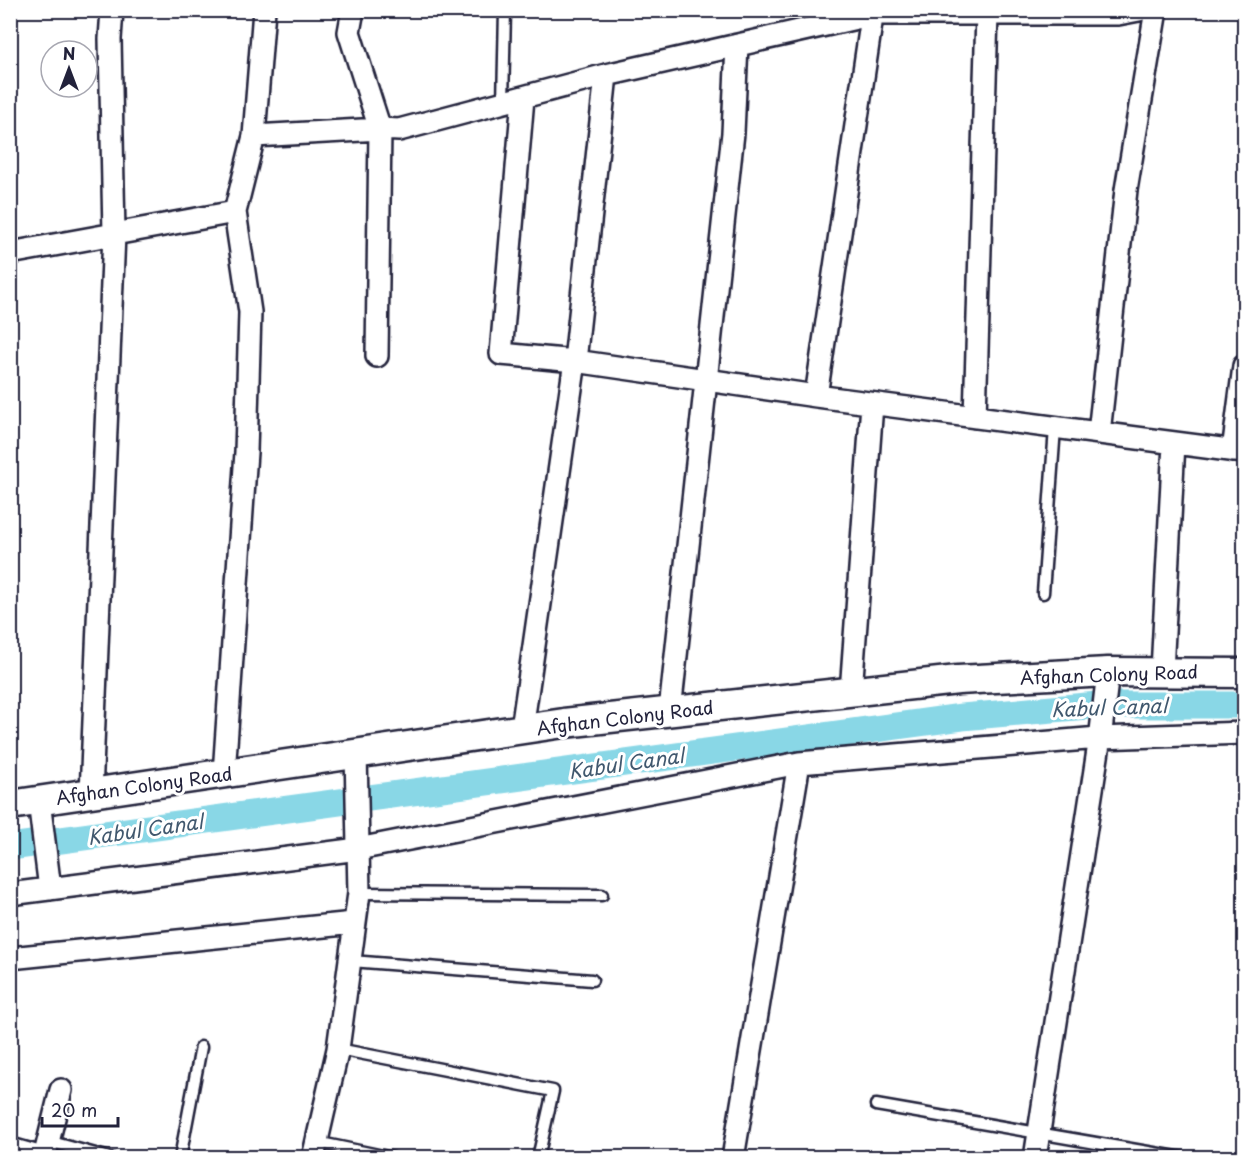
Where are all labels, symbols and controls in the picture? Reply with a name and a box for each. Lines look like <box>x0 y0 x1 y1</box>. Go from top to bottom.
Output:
north arrow <box>39 39 99 99</box>
text: N <box>63 41 75 65</box>
street label: Afghan Colony Road <box>1020 657 1198 691</box>
water label: Kabul Canal <box>1050 690 1171 724</box>
street label: Afghan Colony Road <box>535 693 715 741</box>
water label: Kabul Canal <box>566 740 689 786</box>
street label: Afghan Colony Road <box>54 759 234 811</box>
water label: Kabul Canal <box>85 806 208 852</box>
scale bar <box>42 1090 118 1128</box>
text: 20 m <box>51 1096 97 1123</box>

